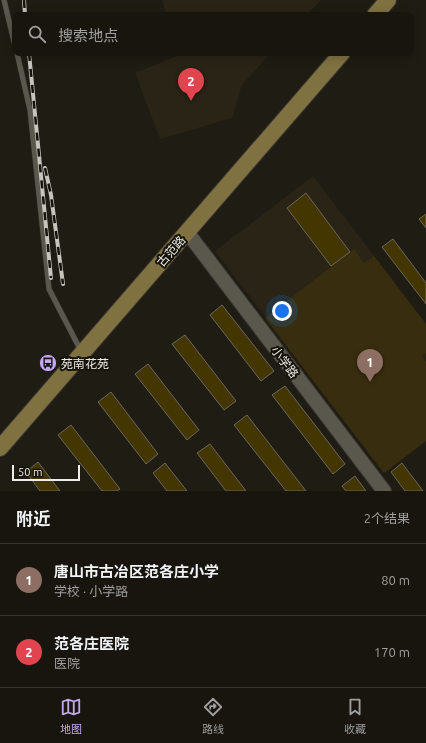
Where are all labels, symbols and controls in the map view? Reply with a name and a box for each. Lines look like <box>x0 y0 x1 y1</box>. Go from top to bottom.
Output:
search box <box>12 12 414 56</box>
icon: search <box>26 23 48 45</box>
text: 搜索地点 <box>58 27 118 44</box>
pin: 2 <box>178 68 204 101</box>
street label: 古范路 <box>154 233 188 269</box>
your location <box>272 301 292 321</box>
street label: 小学路 <box>269 344 301 380</box>
pin: 1 <box>357 349 383 382</box>
bus stop icon: 苑南花苑 <box>38 353 58 373</box>
place label: 苑南花苑 <box>61 357 109 370</box>
scale bar <box>12 463 80 482</box>
text: 50 m <box>18 466 42 478</box>
text: 附近 <box>16 509 50 528</box>
text: 2个结果 <box>364 511 410 525</box>
text: 唐山市古冶区范各庄小学 <box>54 563 219 580</box>
text: 1 <box>25 573 33 587</box>
text: 80 m <box>381 573 410 587</box>
text: 学校 · 小学路 <box>54 584 128 598</box>
text: 范各庄医院 <box>54 635 129 652</box>
text: 2 <box>25 645 33 659</box>
text: 170 m <box>374 645 410 659</box>
text: 医院 <box>54 656 80 670</box>
tab: 地图 <box>60 696 82 736</box>
tab: 路线 <box>202 696 224 736</box>
tab: 收藏 <box>344 696 366 736</box>

